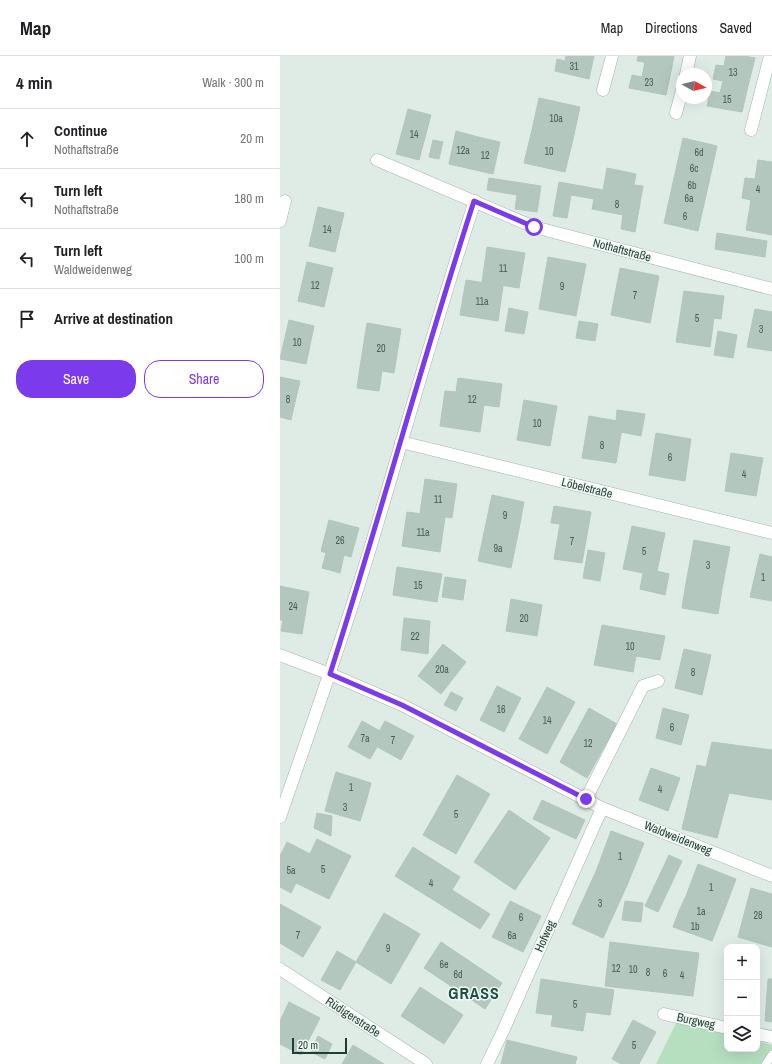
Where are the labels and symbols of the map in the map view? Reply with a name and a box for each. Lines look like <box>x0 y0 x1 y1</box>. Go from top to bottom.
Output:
house number: 31 <box>569 60 579 73</box>
house number: 13 <box>728 66 738 79</box>
north arrow <box>676 68 712 104</box>
house number: 23 <box>644 76 654 89</box>
house number: 15 <box>722 93 732 106</box>
house number: 10a <box>549 112 563 125</box>
house number: 14 <box>409 128 419 141</box>
house number: 12a <box>456 144 470 157</box>
house number: 10 <box>544 145 554 158</box>
house number: 6d <box>694 146 704 159</box>
house number: 12 <box>480 149 490 162</box>
house number: 6c <box>690 162 698 175</box>
house number: 6b <box>687 179 697 192</box>
house number: 4 <box>756 183 761 196</box>
house number: 6a <box>684 192 694 205</box>
house number: 8 <box>615 198 620 211</box>
house number: 6 <box>683 210 688 223</box>
route start <box>525 218 543 236</box>
house number: 14 <box>322 223 332 236</box>
street label: Nothaftstraße <box>591 235 653 265</box>
house number: 11 <box>499 262 508 275</box>
house number: 12 <box>310 279 320 292</box>
house number: 9 <box>560 280 565 293</box>
house number: 7 <box>633 289 638 302</box>
house number: 11a <box>475 295 489 308</box>
house number: 5 <box>695 312 700 325</box>
house number: 3 <box>759 323 764 336</box>
house number: 10 <box>292 336 302 349</box>
house number: 20 <box>376 342 386 355</box>
house number: 8 <box>286 393 291 406</box>
house number: 12 <box>467 393 477 406</box>
house number: 10 <box>532 417 542 430</box>
house number: 8 <box>600 439 605 452</box>
house number: 6 <box>668 451 673 464</box>
house number: 4 <box>742 468 747 481</box>
street label: Löbelstraße <box>560 474 614 502</box>
house number: 11 <box>434 493 443 506</box>
house number: 9 <box>503 509 508 522</box>
house number: 11a <box>416 526 430 539</box>
house number: 26 <box>335 534 345 547</box>
house number: 7 <box>570 535 575 548</box>
house number: 9a <box>493 542 503 555</box>
house number: 5 <box>642 545 647 558</box>
house number: 3 <box>706 559 711 572</box>
house number: 1 <box>761 571 766 584</box>
house number: 15 <box>413 579 423 592</box>
house number: 24 <box>288 600 298 613</box>
house number: 20 <box>519 612 529 625</box>
house number: 22 <box>410 630 420 643</box>
house number: 10 <box>625 640 635 653</box>
house number: 20a <box>435 663 449 676</box>
house number: 8 <box>691 666 696 679</box>
house number: 16 <box>496 703 506 716</box>
house number: 14 <box>542 714 552 727</box>
house number: 6 <box>670 721 675 734</box>
house number: 7a <box>360 732 370 745</box>
house number: 7 <box>391 734 396 747</box>
house number: 12 <box>583 737 593 750</box>
house number: 1 <box>349 781 354 794</box>
house number: 4 <box>658 783 663 796</box>
route end <box>577 790 595 808</box>
house number: 3 <box>343 801 348 814</box>
house number: 5 <box>454 808 459 821</box>
street label: Waldweidenweg <box>642 817 715 859</box>
house number: 1 <box>618 850 623 863</box>
house number: 5 <box>321 863 326 876</box>
house number: 5a <box>286 864 296 877</box>
house number: 4 <box>429 877 434 890</box>
house number: 1 <box>709 881 714 894</box>
house number: 3 <box>598 897 603 910</box>
house number: 1a <box>696 905 706 918</box>
house number: 28 <box>753 909 763 922</box>
house number: 6 <box>519 911 524 924</box>
street label: Hofweg <box>531 917 559 954</box>
house number: 1b <box>690 920 700 933</box>
house number: 7 <box>296 929 301 942</box>
house number: 6a <box>507 929 517 942</box>
house number: 9 <box>386 942 391 955</box>
house number: 6e <box>439 958 449 971</box>
house number: 12 <box>611 962 621 975</box>
house number: 10 <box>628 963 638 976</box>
house number: 8 <box>646 966 651 979</box>
house number: 6 <box>663 967 668 980</box>
house number: 6d <box>453 968 463 981</box>
house number: 4 <box>680 969 685 982</box>
district label: GRASS <box>448 982 500 1004</box>
street label: Rüdigerstraße <box>322 993 384 1041</box>
house number: 5 <box>573 998 578 1011</box>
street label: Burgweg <box>675 1009 717 1033</box>
scale bar <box>292 1036 347 1055</box>
house number: 5 <box>632 1039 637 1052</box>

